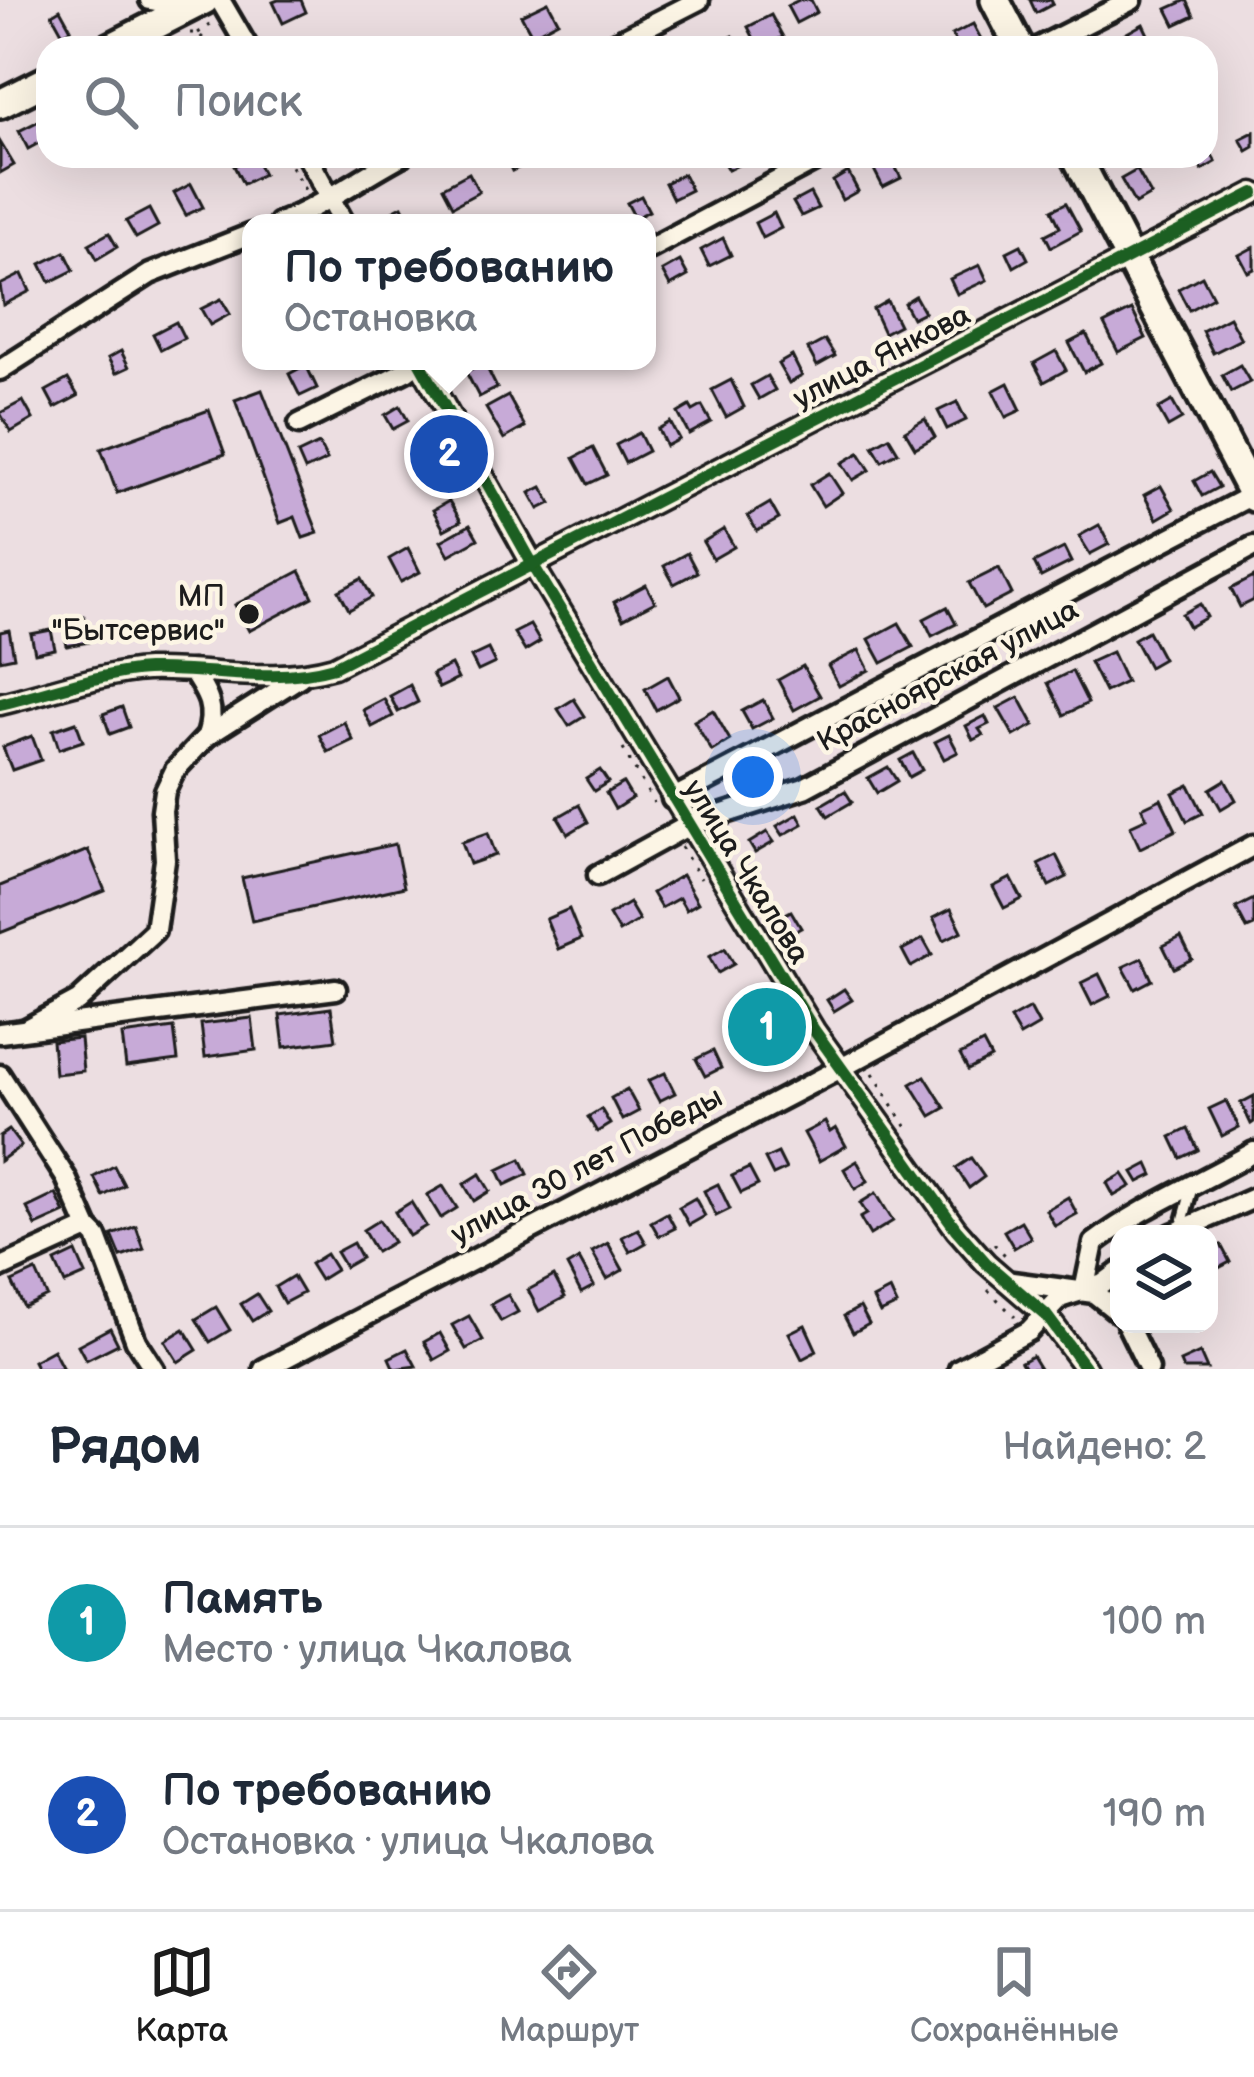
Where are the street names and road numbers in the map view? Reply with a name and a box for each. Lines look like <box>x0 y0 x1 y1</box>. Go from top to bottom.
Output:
street label: улица Янкова <box>788 297 977 417</box>
street label: Красноярская улица <box>811 592 1085 760</box>
street label: улица Чкалова <box>675 773 817 971</box>
street label: улица 30 лет Победы <box>445 1079 729 1253</box>

